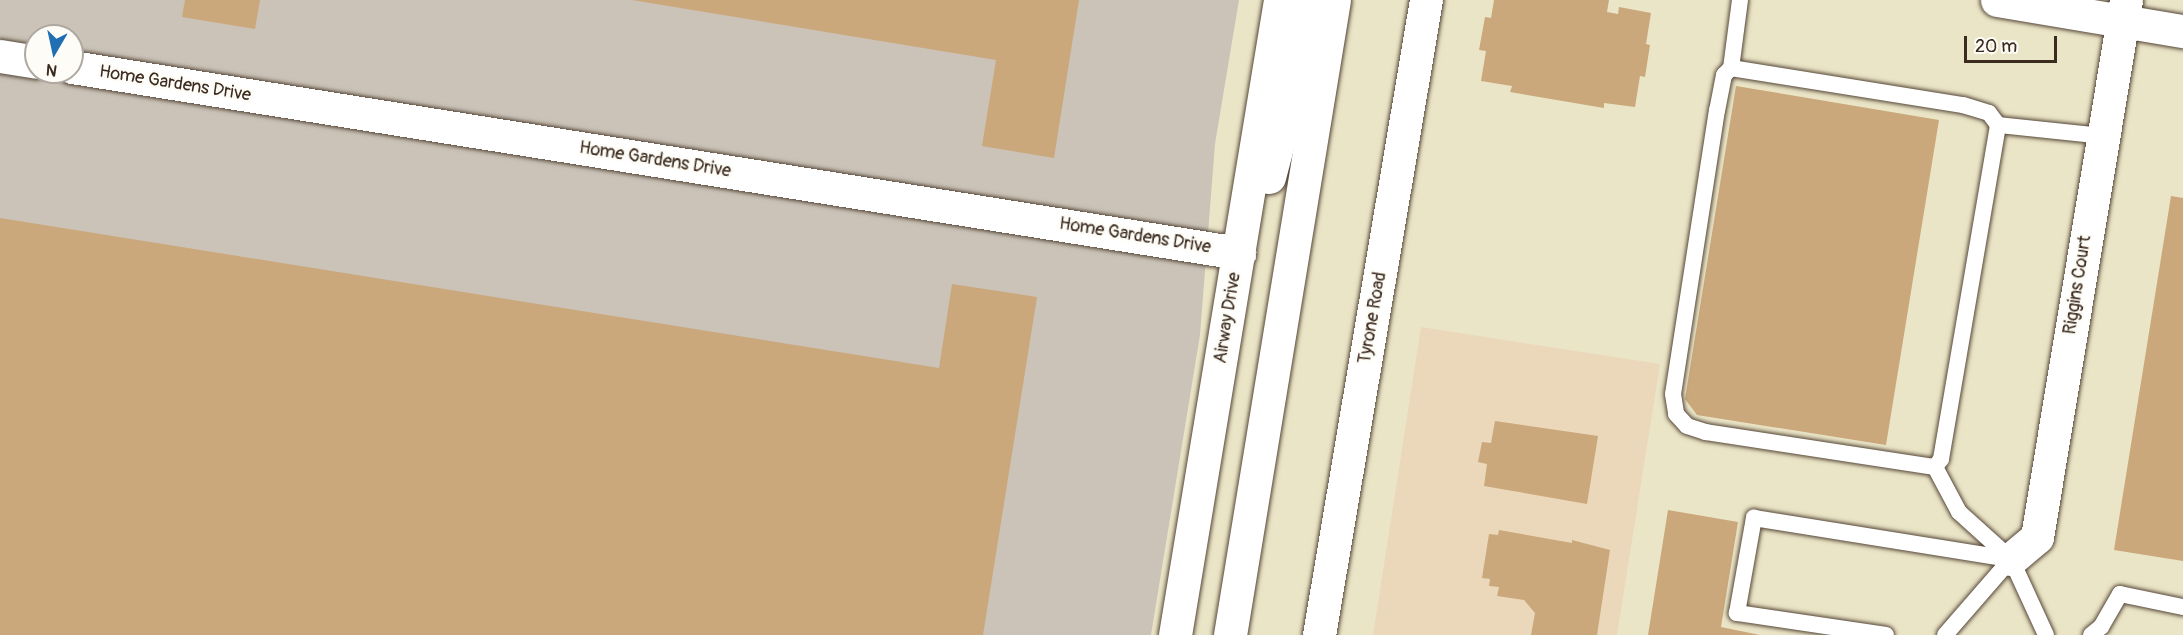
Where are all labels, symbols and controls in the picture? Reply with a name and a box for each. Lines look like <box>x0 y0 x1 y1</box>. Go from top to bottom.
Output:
north arrow <box>24 24 84 84</box>
scale bar <box>1967 24 2060 62</box>
text: 20 m <box>1975 35 2017 58</box>
text: N <box>45 59 58 81</box>
street label: Home Gardens Drive <box>98 61 252 107</box>
street label: Home Gardens Drive <box>578 137 732 183</box>
street label: Home Gardens Drive <box>1058 213 1212 259</box>
street label: Riggins Court <box>2060 234 2096 336</box>
street label: Tyrone Road <box>1354 270 1392 366</box>
street label: Airway Drive <box>1210 271 1246 365</box>

